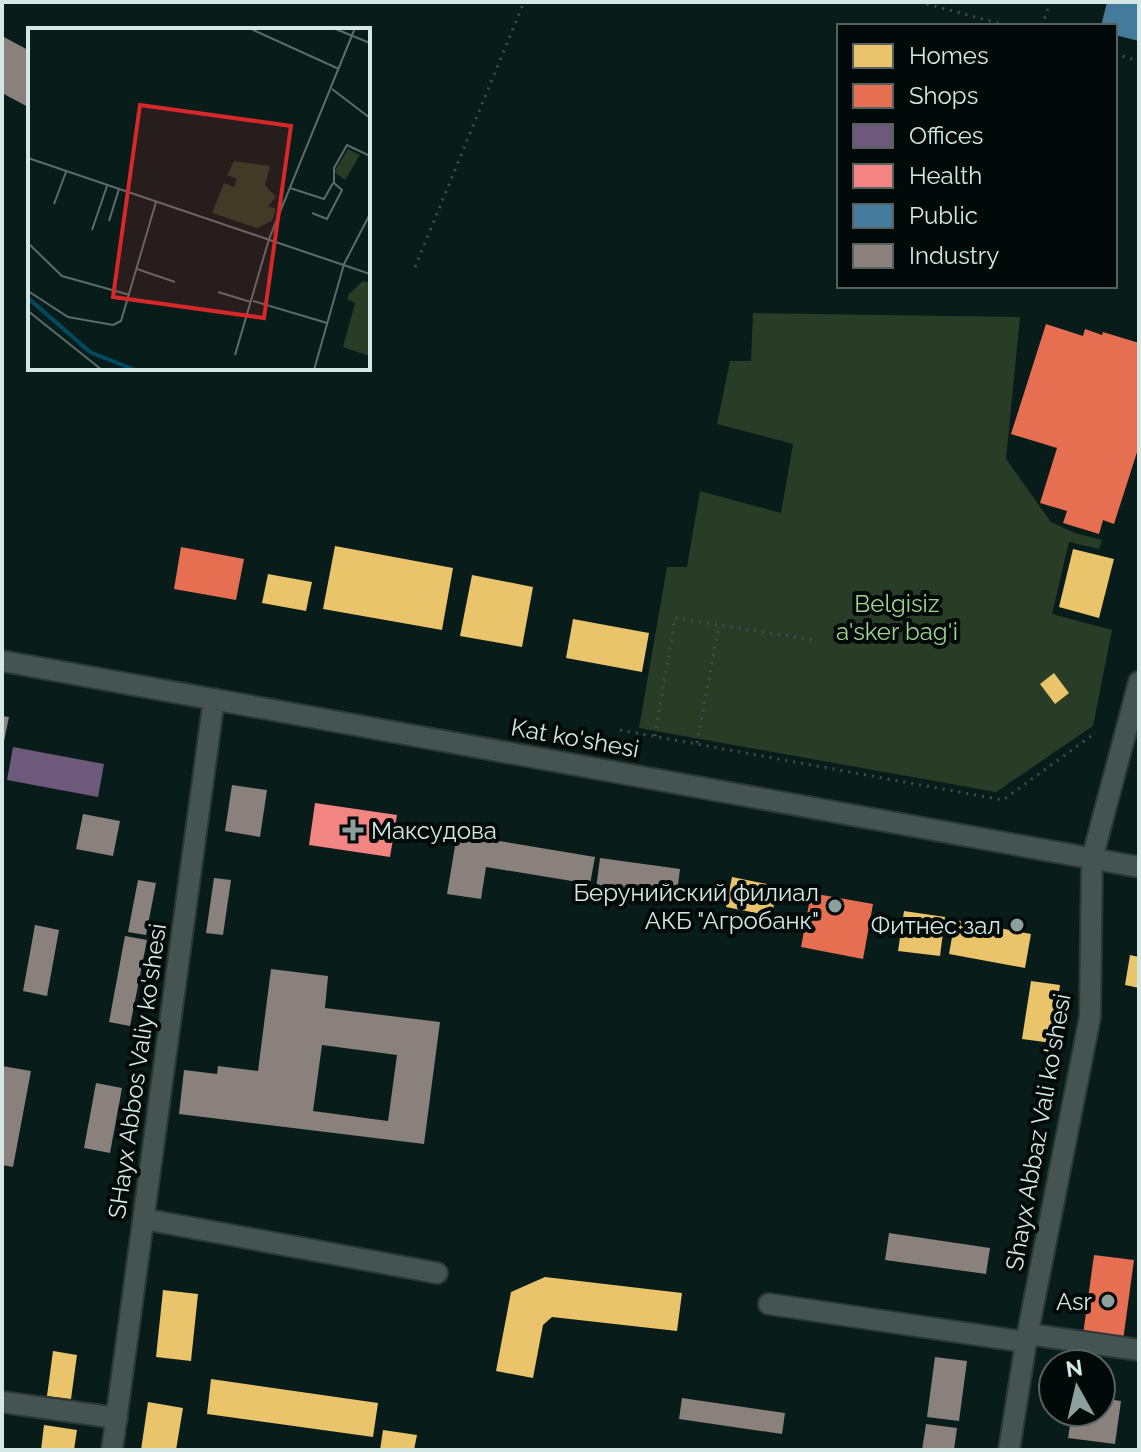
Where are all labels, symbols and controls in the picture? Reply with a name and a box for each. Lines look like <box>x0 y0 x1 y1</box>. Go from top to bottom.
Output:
legend <box>837 24 1117 288</box>
inset map <box>28 28 370 370</box>
text: Homes <box>909 41 989 70</box>
text: Shops <box>909 81 978 110</box>
text: Offices <box>909 121 983 150</box>
text: Health <box>909 161 982 190</box>
text: Public <box>909 201 978 230</box>
text: Industry <box>909 241 999 270</box>
park label: Belgisiz a'sker bag'i <box>836 589 958 646</box>
street label: Kat ko'shesi <box>509 712 641 764</box>
place label: Максудова <box>371 816 497 845</box>
marker: Максудова <box>342 819 364 841</box>
place label: Берунийский филиал АКБ "Агробанк" <box>573 878 819 935</box>
marker: Берунийский филиал АКБ "Агробанк" <box>826 897 844 915</box>
place label: Фитнес зал <box>871 911 1001 940</box>
marker: Фитнес зал <box>1008 916 1026 934</box>
street label: SHayx Abbos Valiy ko'shesi <box>102 922 172 1220</box>
street label: Shayx Abbaz Vali ko'shesi <box>999 991 1077 1273</box>
place label: Asr <box>1056 1287 1093 1316</box>
marker: Asr <box>1099 1292 1117 1310</box>
north arrow <box>1037 1348 1117 1428</box>
text: N <box>1064 1354 1084 1382</box>

